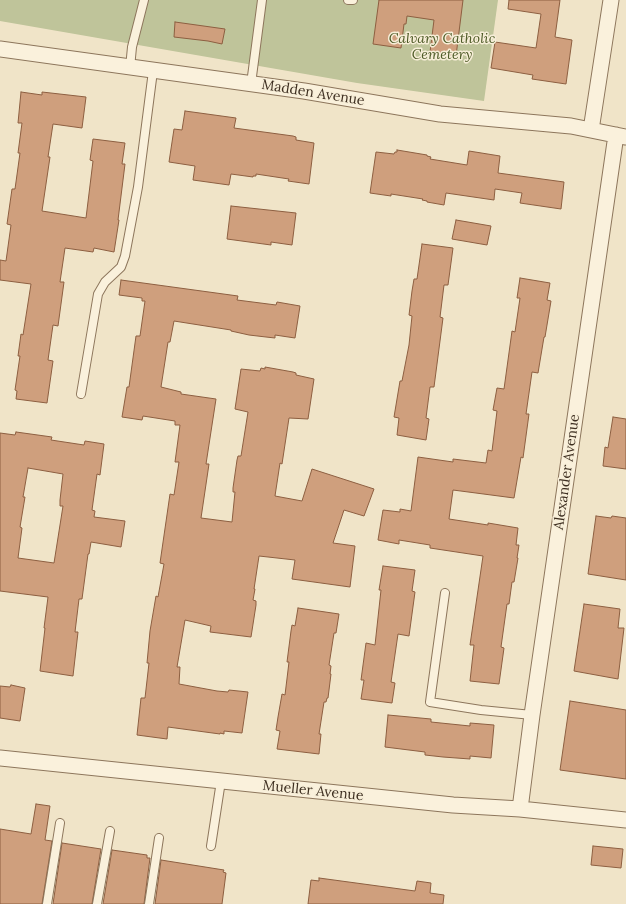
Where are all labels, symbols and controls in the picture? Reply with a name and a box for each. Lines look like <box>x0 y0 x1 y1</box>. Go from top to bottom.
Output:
park label: Calvary Catholic Cemetery <box>389 31 495 64</box>
street label: Madden Avenue <box>260 77 366 109</box>
street label: Alexander Avenue <box>551 413 583 531</box>
street label: Mueller Avenue <box>262 777 364 805</box>

